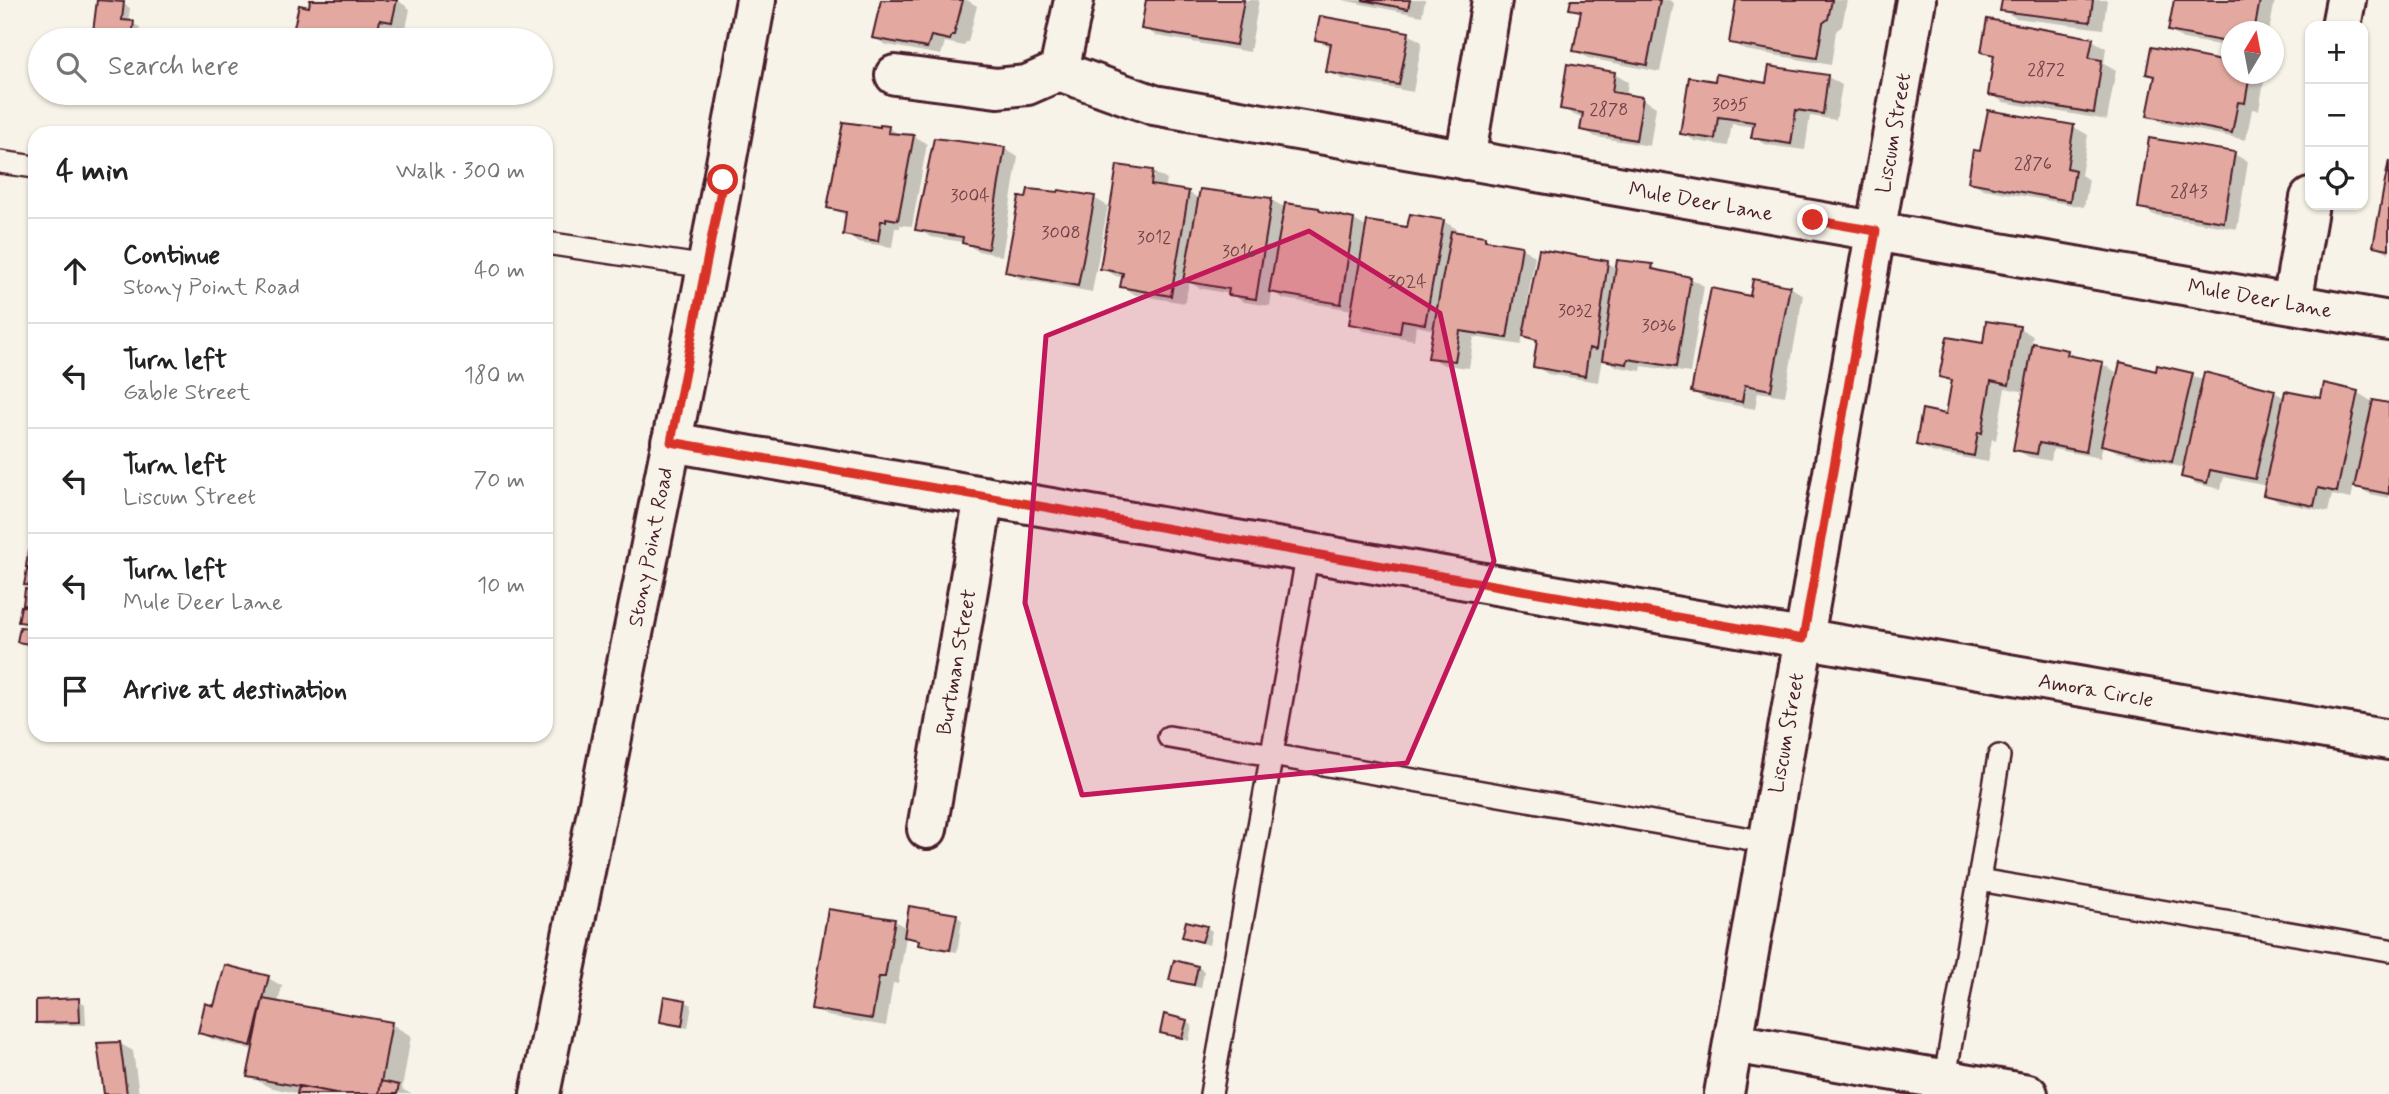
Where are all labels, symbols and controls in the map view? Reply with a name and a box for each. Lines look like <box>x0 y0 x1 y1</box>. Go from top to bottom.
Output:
north arrow <box>2221 21 2284 84</box>
map controls <box>2305 21 2368 210</box>
button: + <box>2305 21 2368 84</box>
search box <box>28 28 553 105</box>
icon: search <box>52 48 90 86</box>
text: Search here <box>108 50 239 84</box>
house number: 2872 <box>2027 58 2065 82</box>
street label: Liscum Street <box>1870 71 1918 195</box>
button: − <box>2305 84 2368 147</box>
house number: 3035 <box>1712 93 1748 117</box>
house number: 2878 <box>1590 98 1628 122</box>
button: locate <box>2305 147 2368 210</box>
text: 4 min <box>56 152 129 191</box>
house number: 2876 <box>2014 152 2052 176</box>
text: Walk · 300 m <box>396 157 525 187</box>
route start <box>707 164 738 195</box>
street label: Mule Deer Lane <box>1627 176 1775 228</box>
house number: 2843 <box>2170 180 2208 204</box>
house number: 3004 <box>950 184 990 208</box>
route end <box>1797 204 1828 235</box>
house number: 3008 <box>1041 221 1081 245</box>
house number: 3012 <box>1137 226 1171 250</box>
text: Continue <box>123 239 220 273</box>
house number: 3016 <box>1222 240 1256 264</box>
icon: ahead <box>56 252 94 290</box>
text: 40 m <box>474 256 525 286</box>
house number: 3024 <box>1387 270 1427 294</box>
text: Stony Point Road <box>123 273 300 303</box>
street label: Mule Deer Lane <box>2186 273 2334 325</box>
house number: 3032 <box>1558 299 1592 323</box>
house number: 3036 <box>1642 314 1677 338</box>
text: Turn left <box>123 344 227 378</box>
icon: left <box>56 357 94 395</box>
text: 180 m <box>464 361 525 391</box>
text: Gable Street <box>123 378 250 408</box>
text: Turn left <box>123 449 227 483</box>
icon: left <box>56 462 94 500</box>
street label: Stony Point Road <box>622 465 680 629</box>
text: 70 m <box>473 466 525 496</box>
text: Liscum Street <box>123 483 256 513</box>
text: Turn left <box>123 554 227 588</box>
icon: left <box>56 567 94 605</box>
text: 10 m <box>477 571 525 601</box>
street label: Burtman Street <box>930 587 984 737</box>
text: Mule Deer Lane <box>123 588 283 618</box>
street label: Amora Circle <box>2036 667 2156 715</box>
street label: Liscum Street <box>1763 671 1811 795</box>
icon: arrive <box>56 672 94 710</box>
text: Arrive at destination <box>123 674 347 708</box>

